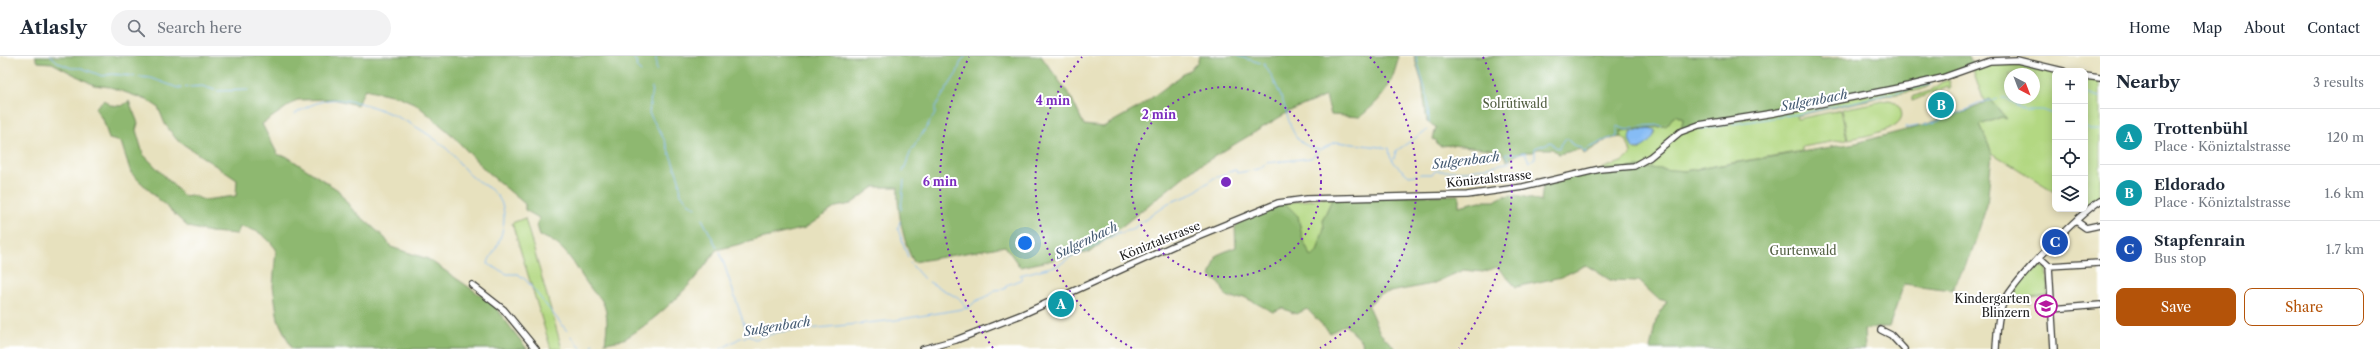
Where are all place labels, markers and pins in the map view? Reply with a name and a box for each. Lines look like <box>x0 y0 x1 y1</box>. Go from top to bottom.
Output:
pin: B <box>1928 90 1954 120</box>
centre of rings <box>1219 175 1233 189</box>
pin: C <box>2042 227 2068 257</box>
pin: A <box>1048 289 1074 319</box>
place label: Kindergarten Blinzern <box>1954 291 2030 320</box>
school or university icon: Kindergarten Blinzern <box>2033 293 2059 319</box>

